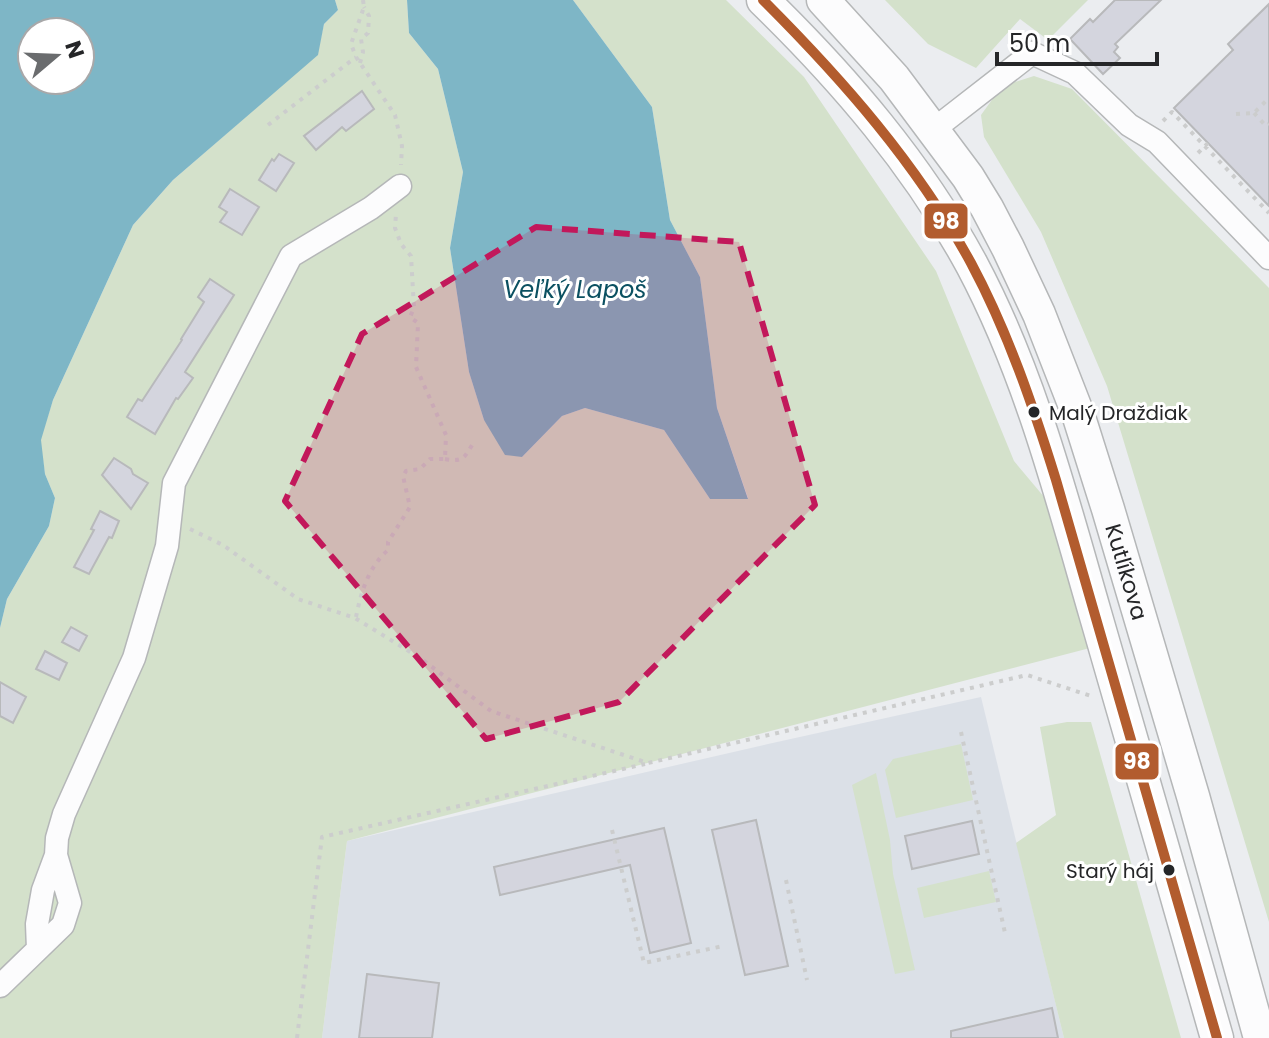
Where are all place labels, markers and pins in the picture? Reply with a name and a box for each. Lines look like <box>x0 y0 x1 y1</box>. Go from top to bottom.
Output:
place label: Malý Draždiak <box>1049 399 1188 427</box>
marker: Malý Draždiak <box>1026 404 1042 420</box>
place label: Starý háj <box>1066 857 1154 885</box>
marker: Starý háj <box>1161 862 1177 878</box>

